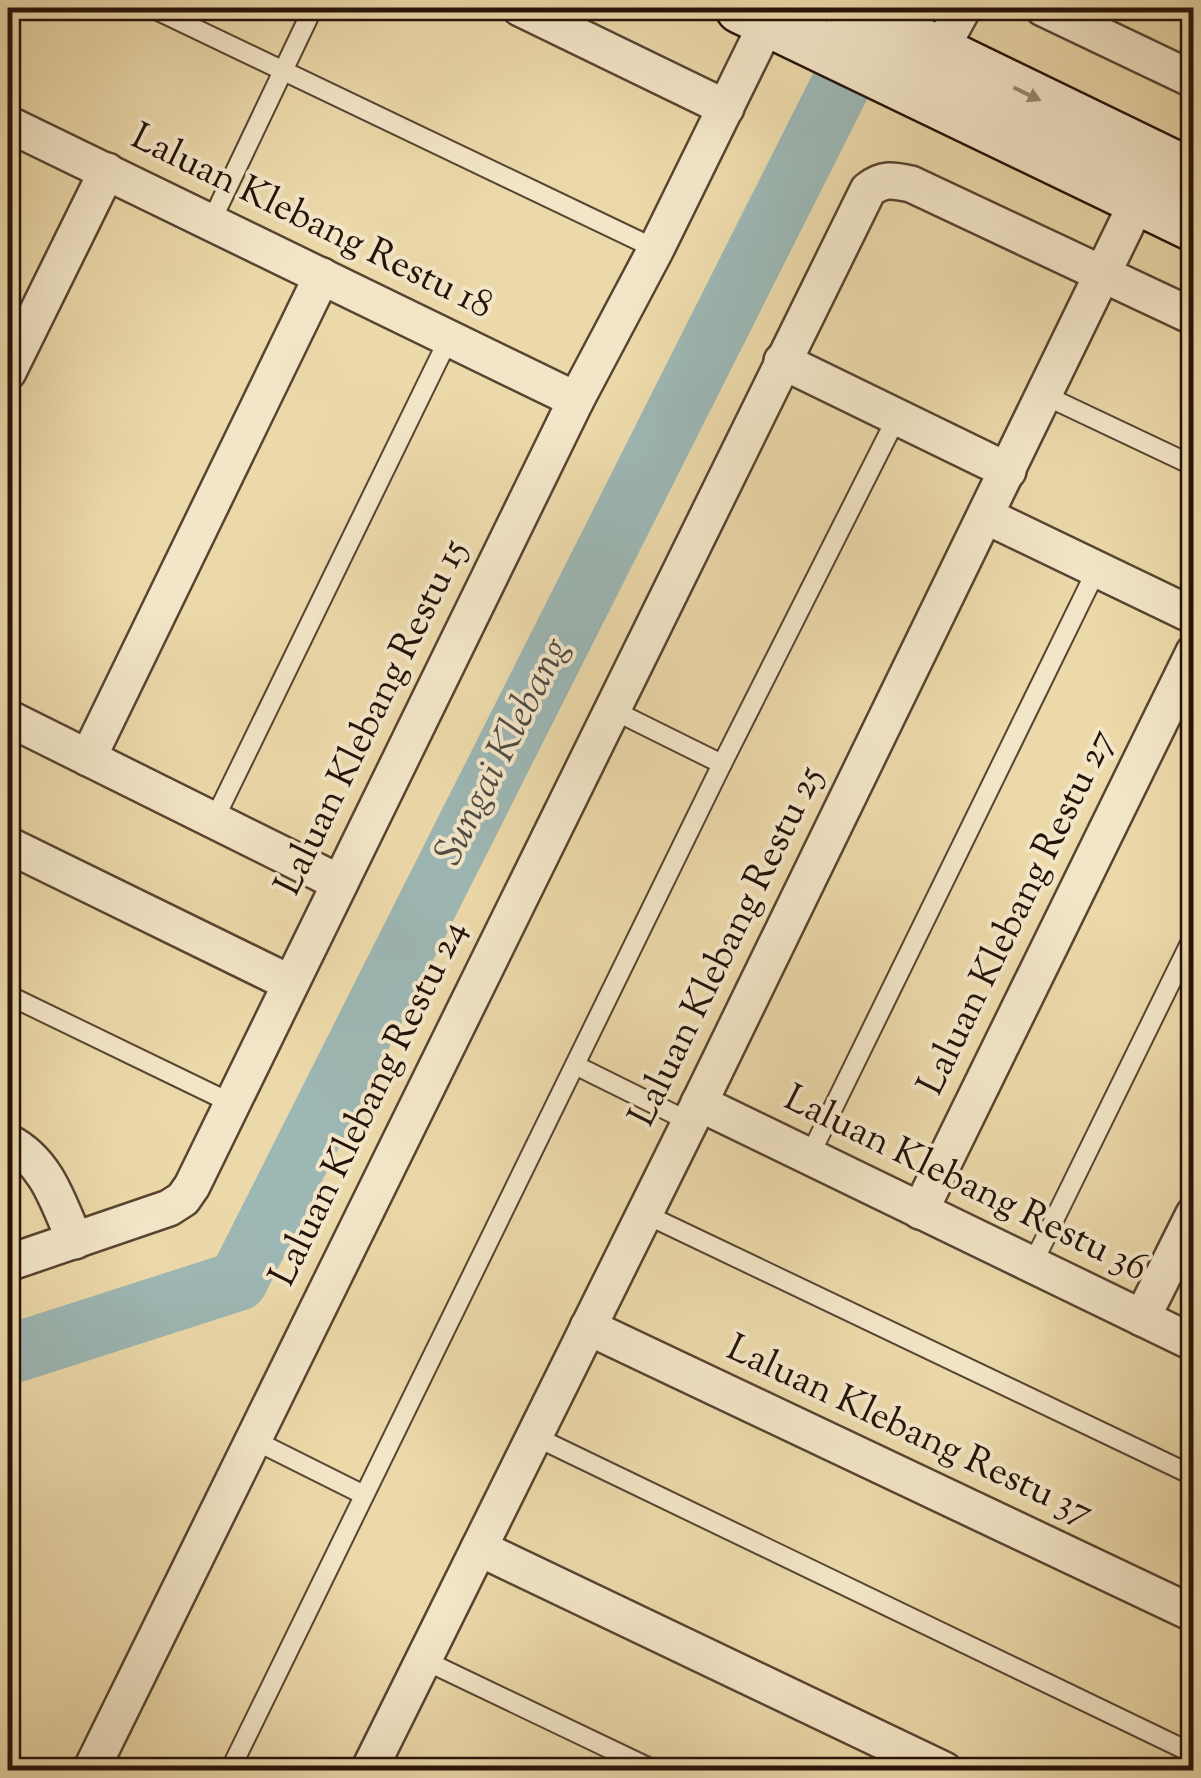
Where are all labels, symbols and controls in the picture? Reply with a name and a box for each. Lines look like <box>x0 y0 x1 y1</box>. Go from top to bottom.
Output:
one-way arrow <box>1013 86 1042 103</box>
street label: Laluan Klebang Restu 18 <box>121 112 501 334</box>
street label: Laluan Klebang Restu 15 <box>263 531 483 905</box>
water label: Sungai Klebang <box>422 628 586 876</box>
street label: Laluan Klebang Restu 27 <box>906 721 1130 1105</box>
street label: Laluan Klebang Restu 25 <box>617 758 839 1136</box>
street label: Laluan Klebang Restu 24 <box>258 912 482 1296</box>
street label: Laluan Klebang Restu 36 <box>774 1073 1156 1297</box>
street label: Laluan Klebang Restu 37 <box>717 1323 1101 1541</box>

